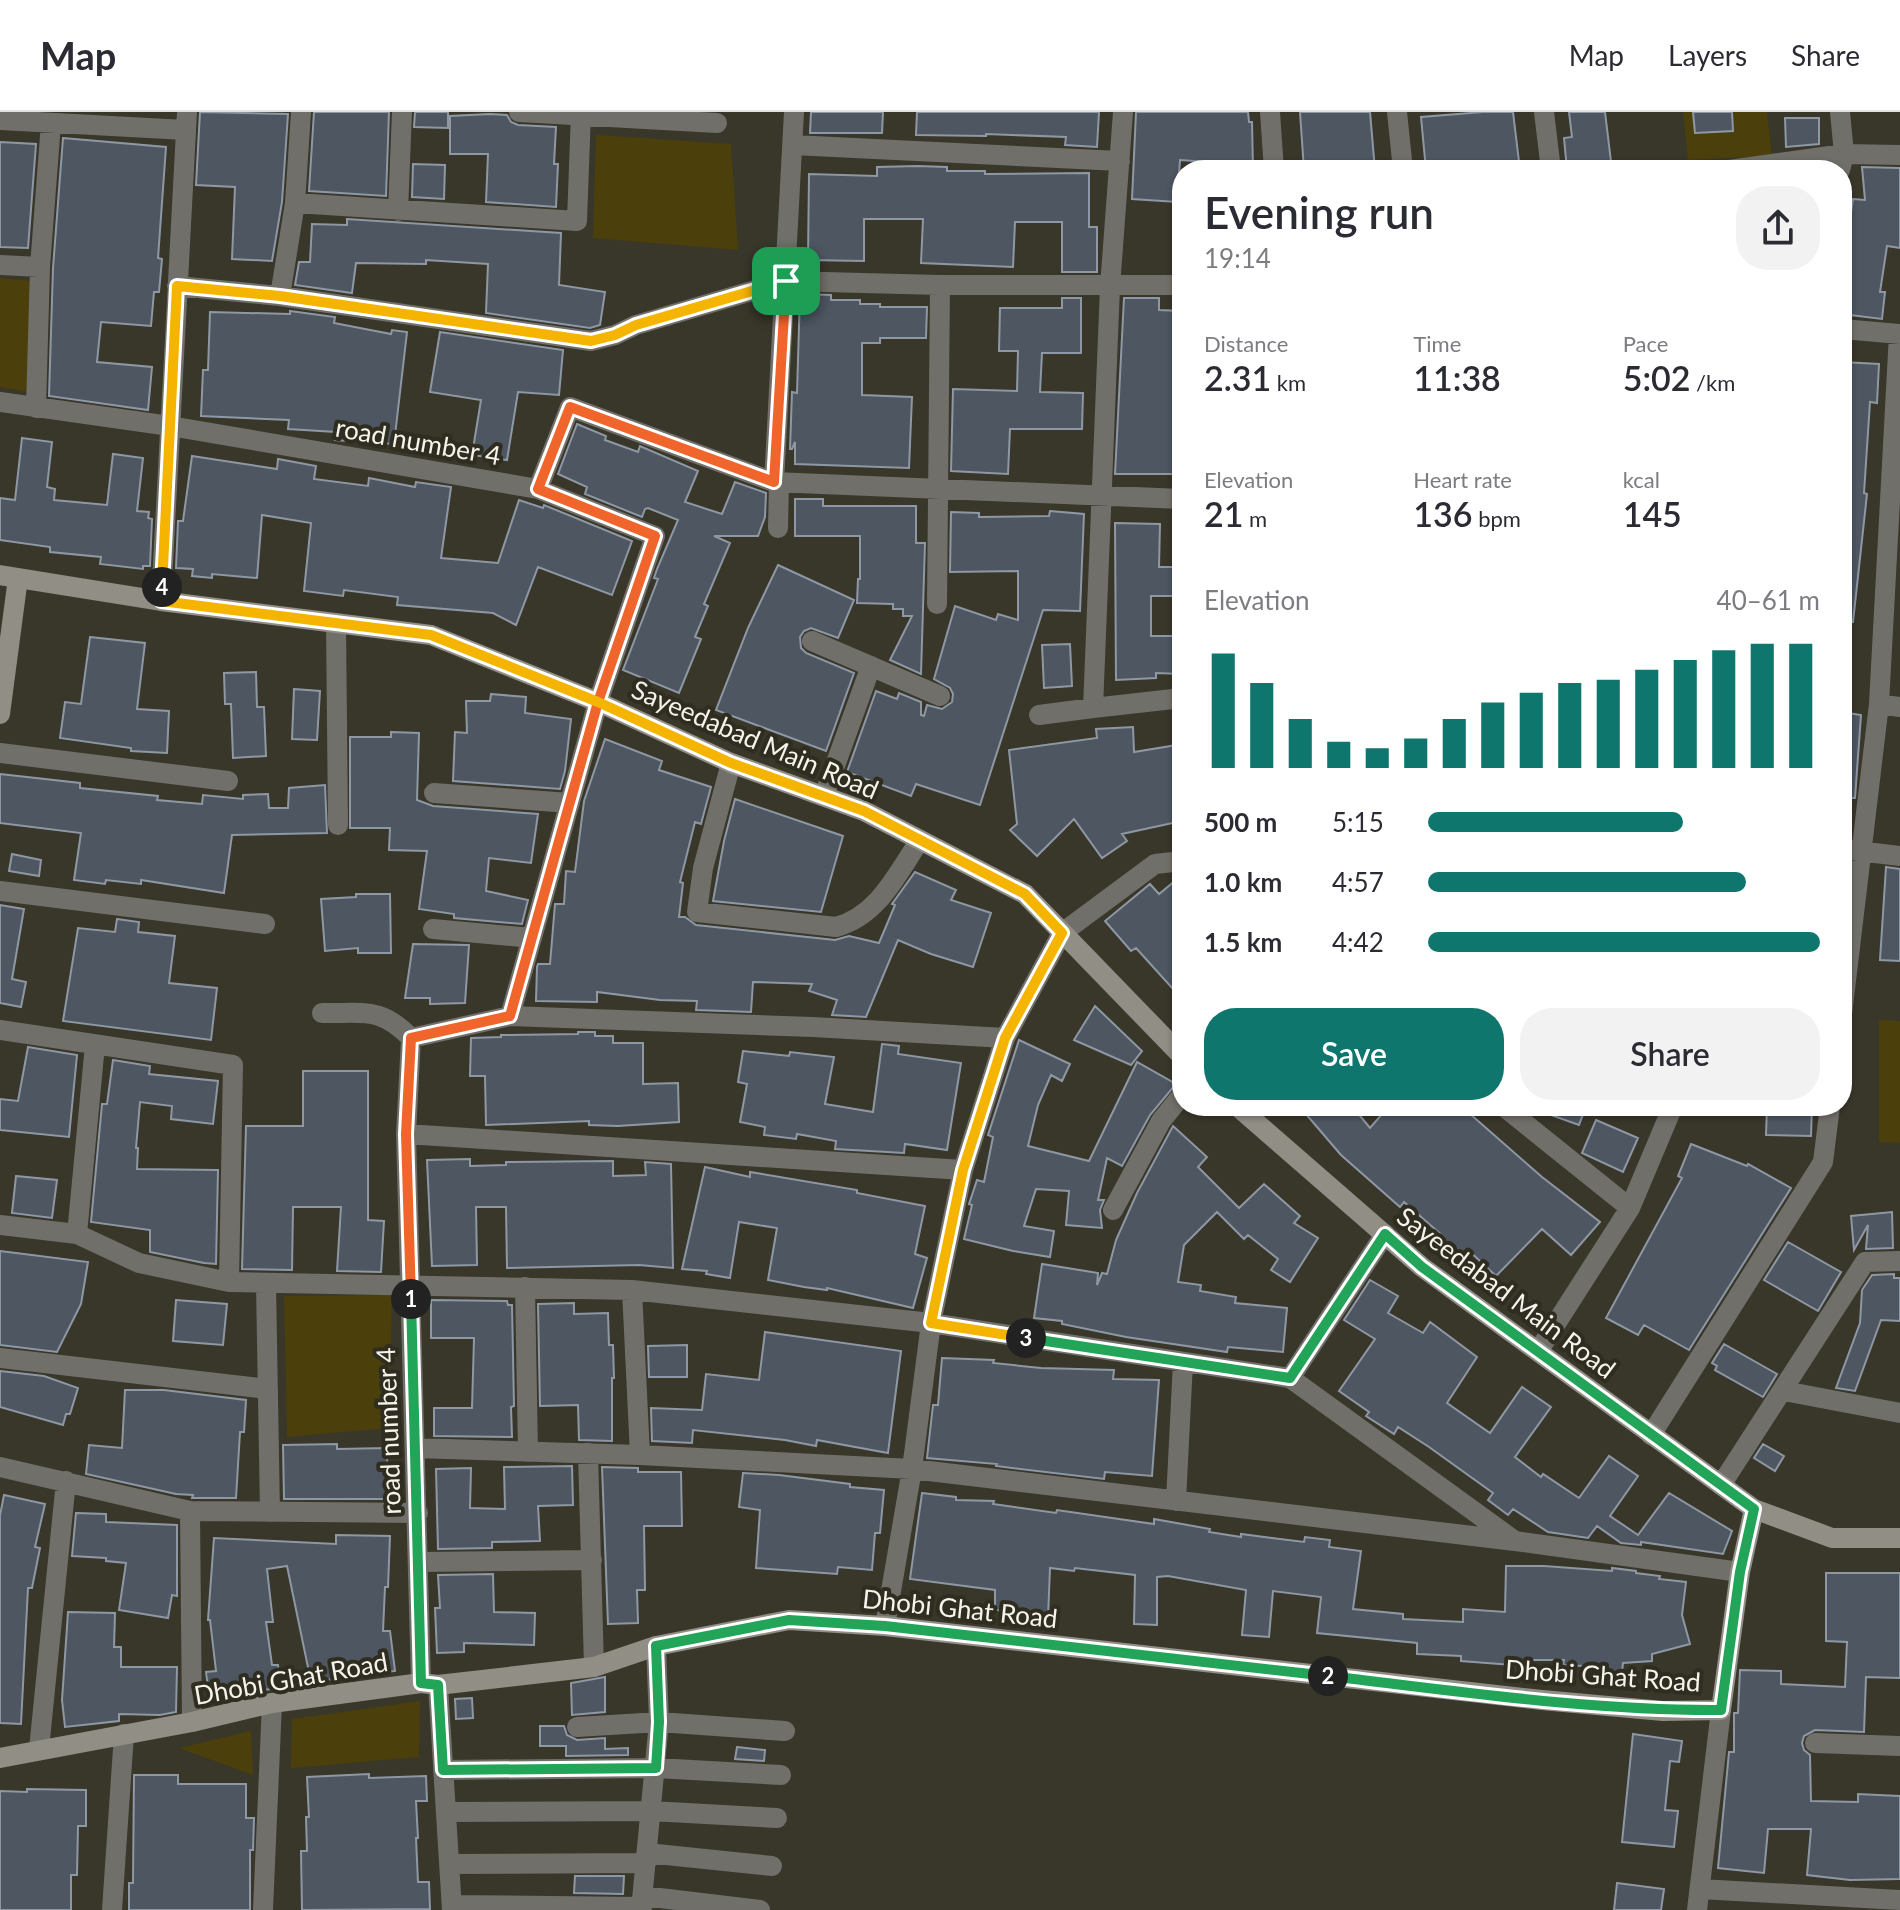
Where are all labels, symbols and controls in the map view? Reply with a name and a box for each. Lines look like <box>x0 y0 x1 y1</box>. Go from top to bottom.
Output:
text: Map <box>40 32 116 78</box>
text: Map <box>1569 38 1624 72</box>
text: Layers <box>1668 38 1747 72</box>
text: Share <box>1791 38 1860 72</box>
text: Evening run <box>1204 186 1434 238</box>
button: share <box>1736 186 1820 270</box>
text: 19:14 <box>1204 242 1271 274</box>
pin <box>752 247 820 315</box>
icon: arrive <box>764 259 808 303</box>
text: Distance <box>1204 330 1288 357</box>
text: Time <box>1413 330 1461 357</box>
text: Pace <box>1623 330 1668 357</box>
text: 2.31 <box>1204 357 1271 398</box>
text: 11:38 <box>1413 357 1501 398</box>
text: 5:02 <box>1623 357 1690 398</box>
text: km <box>1271 369 1306 396</box>
text: /km <box>1690 369 1735 396</box>
street label: road number 4 <box>333 411 503 471</box>
text: Elevation <box>1204 466 1293 493</box>
text: Heart rate <box>1413 466 1512 493</box>
text: kcal <box>1623 466 1660 493</box>
text: 21 <box>1204 493 1243 534</box>
text: 136 <box>1413 493 1473 534</box>
text: 145 <box>1623 493 1682 534</box>
text: m <box>1243 505 1267 532</box>
text: bpm <box>1473 505 1521 532</box>
pin: 4 <box>142 567 182 607</box>
text: 4 <box>156 573 168 600</box>
text: Elevation <box>1204 584 1310 616</box>
text: 40–61 m <box>1717 584 1820 616</box>
street label: Sayeedabad Main Road <box>627 673 884 806</box>
text: 500 m <box>1204 806 1277 838</box>
text: 5:15 <box>1332 806 1384 838</box>
text: 1.0 km <box>1204 866 1282 898</box>
text: 4:57 <box>1332 866 1384 898</box>
text: 1.5 km <box>1204 926 1282 958</box>
text: 4:42 <box>1332 926 1384 958</box>
button: Save <box>1204 1008 1504 1100</box>
button: Share <box>1520 1008 1820 1100</box>
street label: Sayeedabad Main Road <box>1391 1200 1622 1385</box>
pin: 1 <box>391 1279 431 1319</box>
text: 1 <box>405 1285 417 1312</box>
pin: 3 <box>1006 1318 1046 1358</box>
text: 3 <box>1020 1324 1032 1351</box>
street label: road number 4 <box>369 1347 407 1515</box>
street label: Dhobi Ghat Road <box>861 1582 1059 1634</box>
street label: Dhobi Ghat Road <box>192 1645 390 1711</box>
street label: Dhobi Ghat Road <box>1504 1652 1702 1698</box>
pin: 2 <box>1308 1656 1348 1696</box>
text: 2 <box>1322 1662 1334 1689</box>

